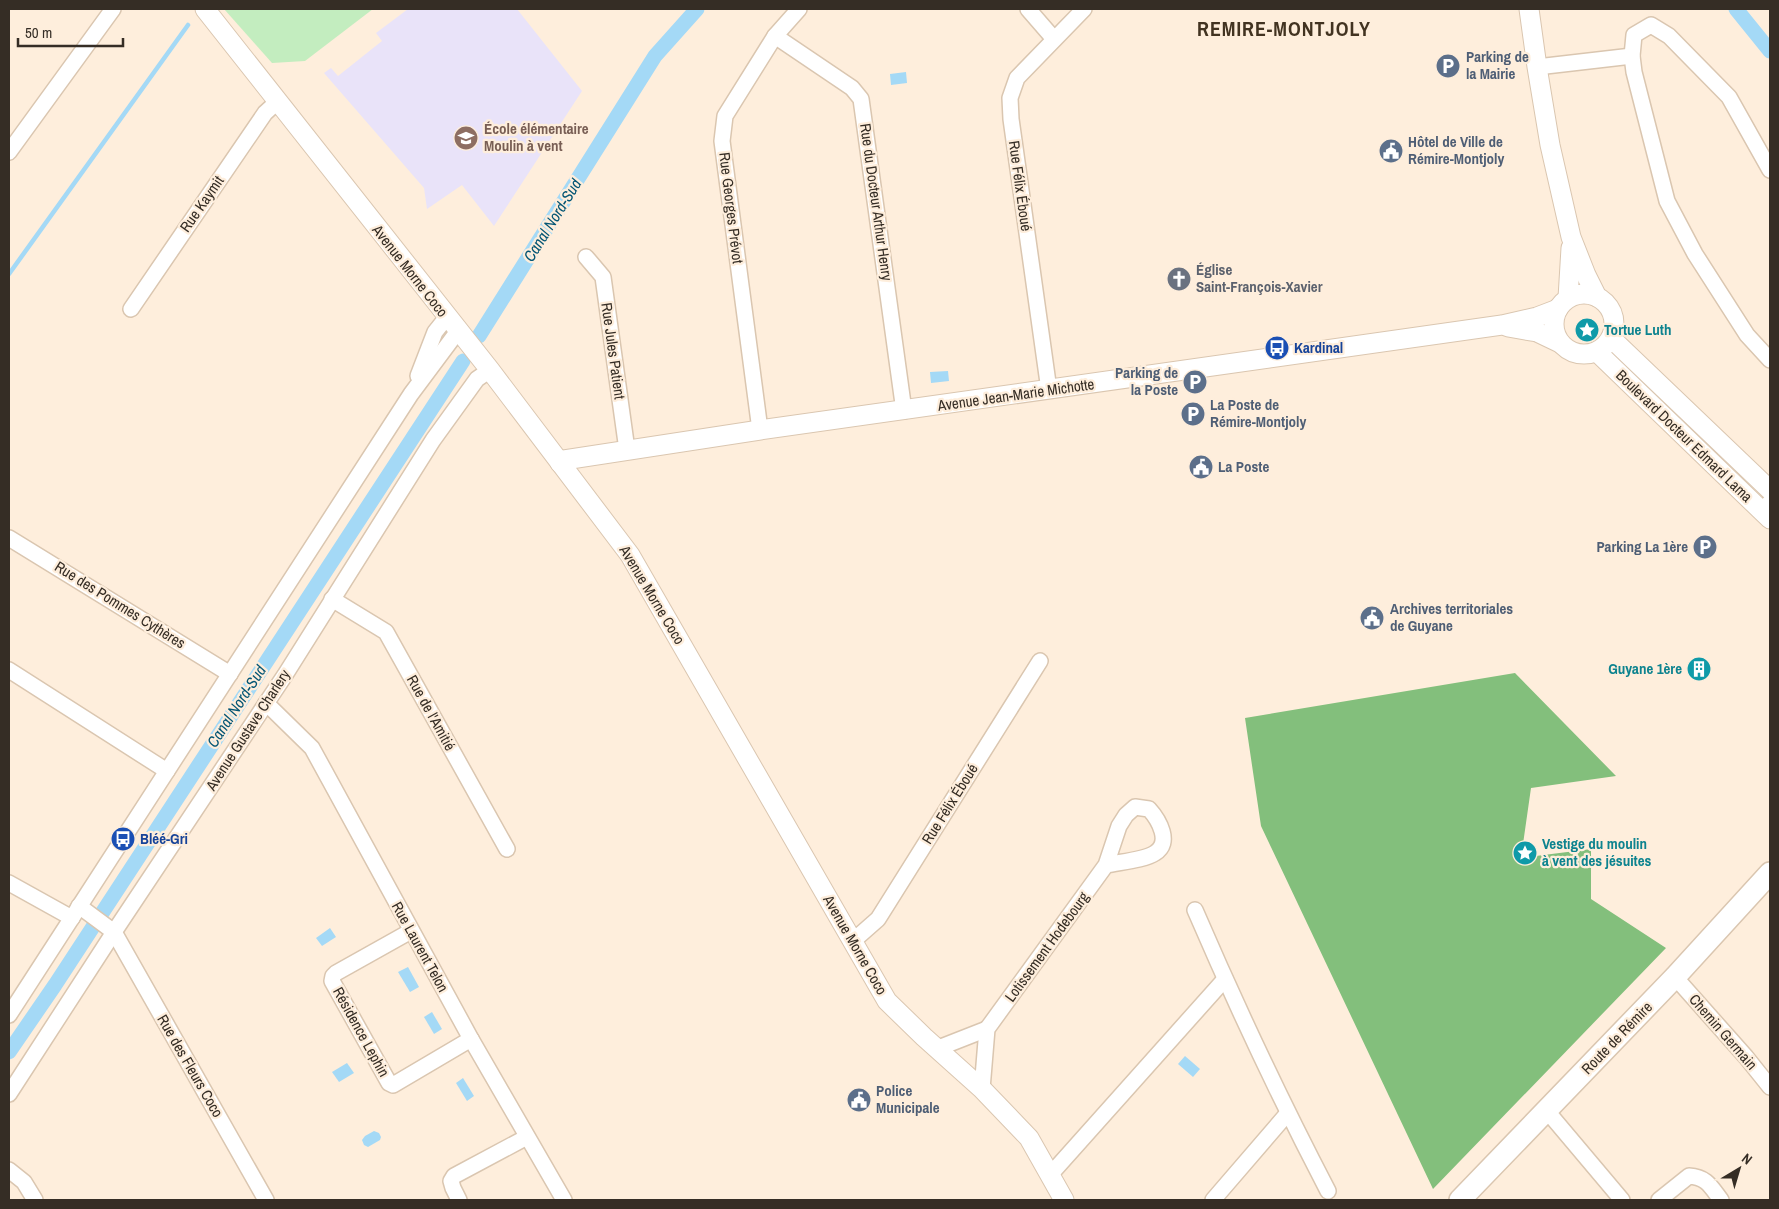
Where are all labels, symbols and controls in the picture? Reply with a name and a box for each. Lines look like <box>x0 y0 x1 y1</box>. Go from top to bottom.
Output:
scale bar <box>18 15 122 47</box>
district label: REMIRE-MONTJOLY <box>1197 15 1371 42</box>
text: 50 m <box>25 22 52 43</box>
place label: Parking de la Mairie <box>1466 46 1529 84</box>
parking icon: Parking de la Mairie <box>1435 53 1461 79</box>
place label: École élémentaire Moulin à vent <box>484 118 589 156</box>
street label: Rue du Docteur Arthur Henry <box>855 122 898 283</box>
school or university icon: École élémentaire Moulin à vent <box>453 125 479 151</box>
place label: Hôtel de Ville de Rémire-Montjoly <box>1408 131 1505 169</box>
public building icon: Hôtel de Ville de Rémire-Montjoly <box>1378 138 1404 164</box>
street label: Rue Félix Éboué <box>1004 139 1037 233</box>
street label: Rue Georges Prévot <box>714 151 749 265</box>
street label: Rue Kaymit <box>175 171 229 236</box>
water label: Canal Nord-Sud <box>518 174 587 266</box>
street label: Avenue Morne Coco <box>367 219 453 321</box>
place label: Église Saint-François-Xavier <box>1196 259 1323 297</box>
church icon: Église Saint-François-Xavier <box>1166 266 1192 292</box>
street label: Rue Jules Patient <box>596 301 631 401</box>
place icon: Tortue Luth <box>1574 317 1600 343</box>
place label: Tortue Luth <box>1604 319 1671 340</box>
bus stop icon: Kardinal <box>1264 335 1290 361</box>
place label: Kardinal <box>1294 337 1343 358</box>
place label: Parking de la Poste <box>1115 362 1178 400</box>
street label: Boulevard Docteur Edmard Lama <box>1611 365 1757 507</box>
parking icon: Parking de la Poste <box>1182 369 1208 395</box>
street label: Avenue Jean-Marie Michotte <box>935 373 1096 416</box>
place label: La Poste de Rémire-Montjoly <box>1210 394 1307 432</box>
parking icon: La Poste de Rémire-Montjoly <box>1180 401 1206 427</box>
public building icon: La Poste <box>1188 454 1214 480</box>
place label: La Poste <box>1218 456 1269 477</box>
parking icon: Parking La 1ère <box>1692 534 1718 560</box>
place label: Parking La 1ère <box>1596 536 1688 557</box>
street label: Avenue Morne Coco <box>614 541 690 648</box>
street label: Rue des Pommes Cythères <box>51 556 190 653</box>
place label: Archives territoriales de Guyane <box>1390 598 1513 636</box>
public building icon: Archives territoriales de Guyane <box>1359 605 1385 631</box>
building icon: Guyane 1ère <box>1686 656 1712 682</box>
place label: Guyane 1ère <box>1608 658 1682 679</box>
water label: Canal Nord-Sud <box>201 660 271 751</box>
street label: Avenue Gustave Charlery <box>200 664 295 795</box>
street label: Rue de l'Amitié <box>402 671 461 755</box>
street label: Rue Félix Éboué <box>917 759 983 848</box>
bus stop icon: Bléé-Gri <box>110 826 136 852</box>
place label: Bléé-Gri <box>140 828 188 849</box>
place label: Vestige du moulin à vent des jésuites <box>1542 833 1652 871</box>
place icon: Vestige du moulin à vent des jésuites <box>1512 840 1538 866</box>
street label: Lotissement Hodebourg <box>1000 887 1094 1006</box>
street label: Avenue Morne Coco <box>818 890 893 999</box>
street label: Rue Laurent Telon <box>387 898 454 996</box>
street label: Résidence Lephin <box>328 983 395 1081</box>
street label: Chemin Germain <box>1685 989 1762 1074</box>
street label: Route de Rémire <box>1577 997 1657 1079</box>
street label: Rue des Fleurs Coco <box>152 1010 228 1121</box>
place label: Police Municipale <box>876 1080 940 1118</box>
public building icon: Police Municipale <box>846 1087 872 1113</box>
north arrow <box>1714 1144 1764 1194</box>
text: N <box>1738 1149 1756 1168</box>

